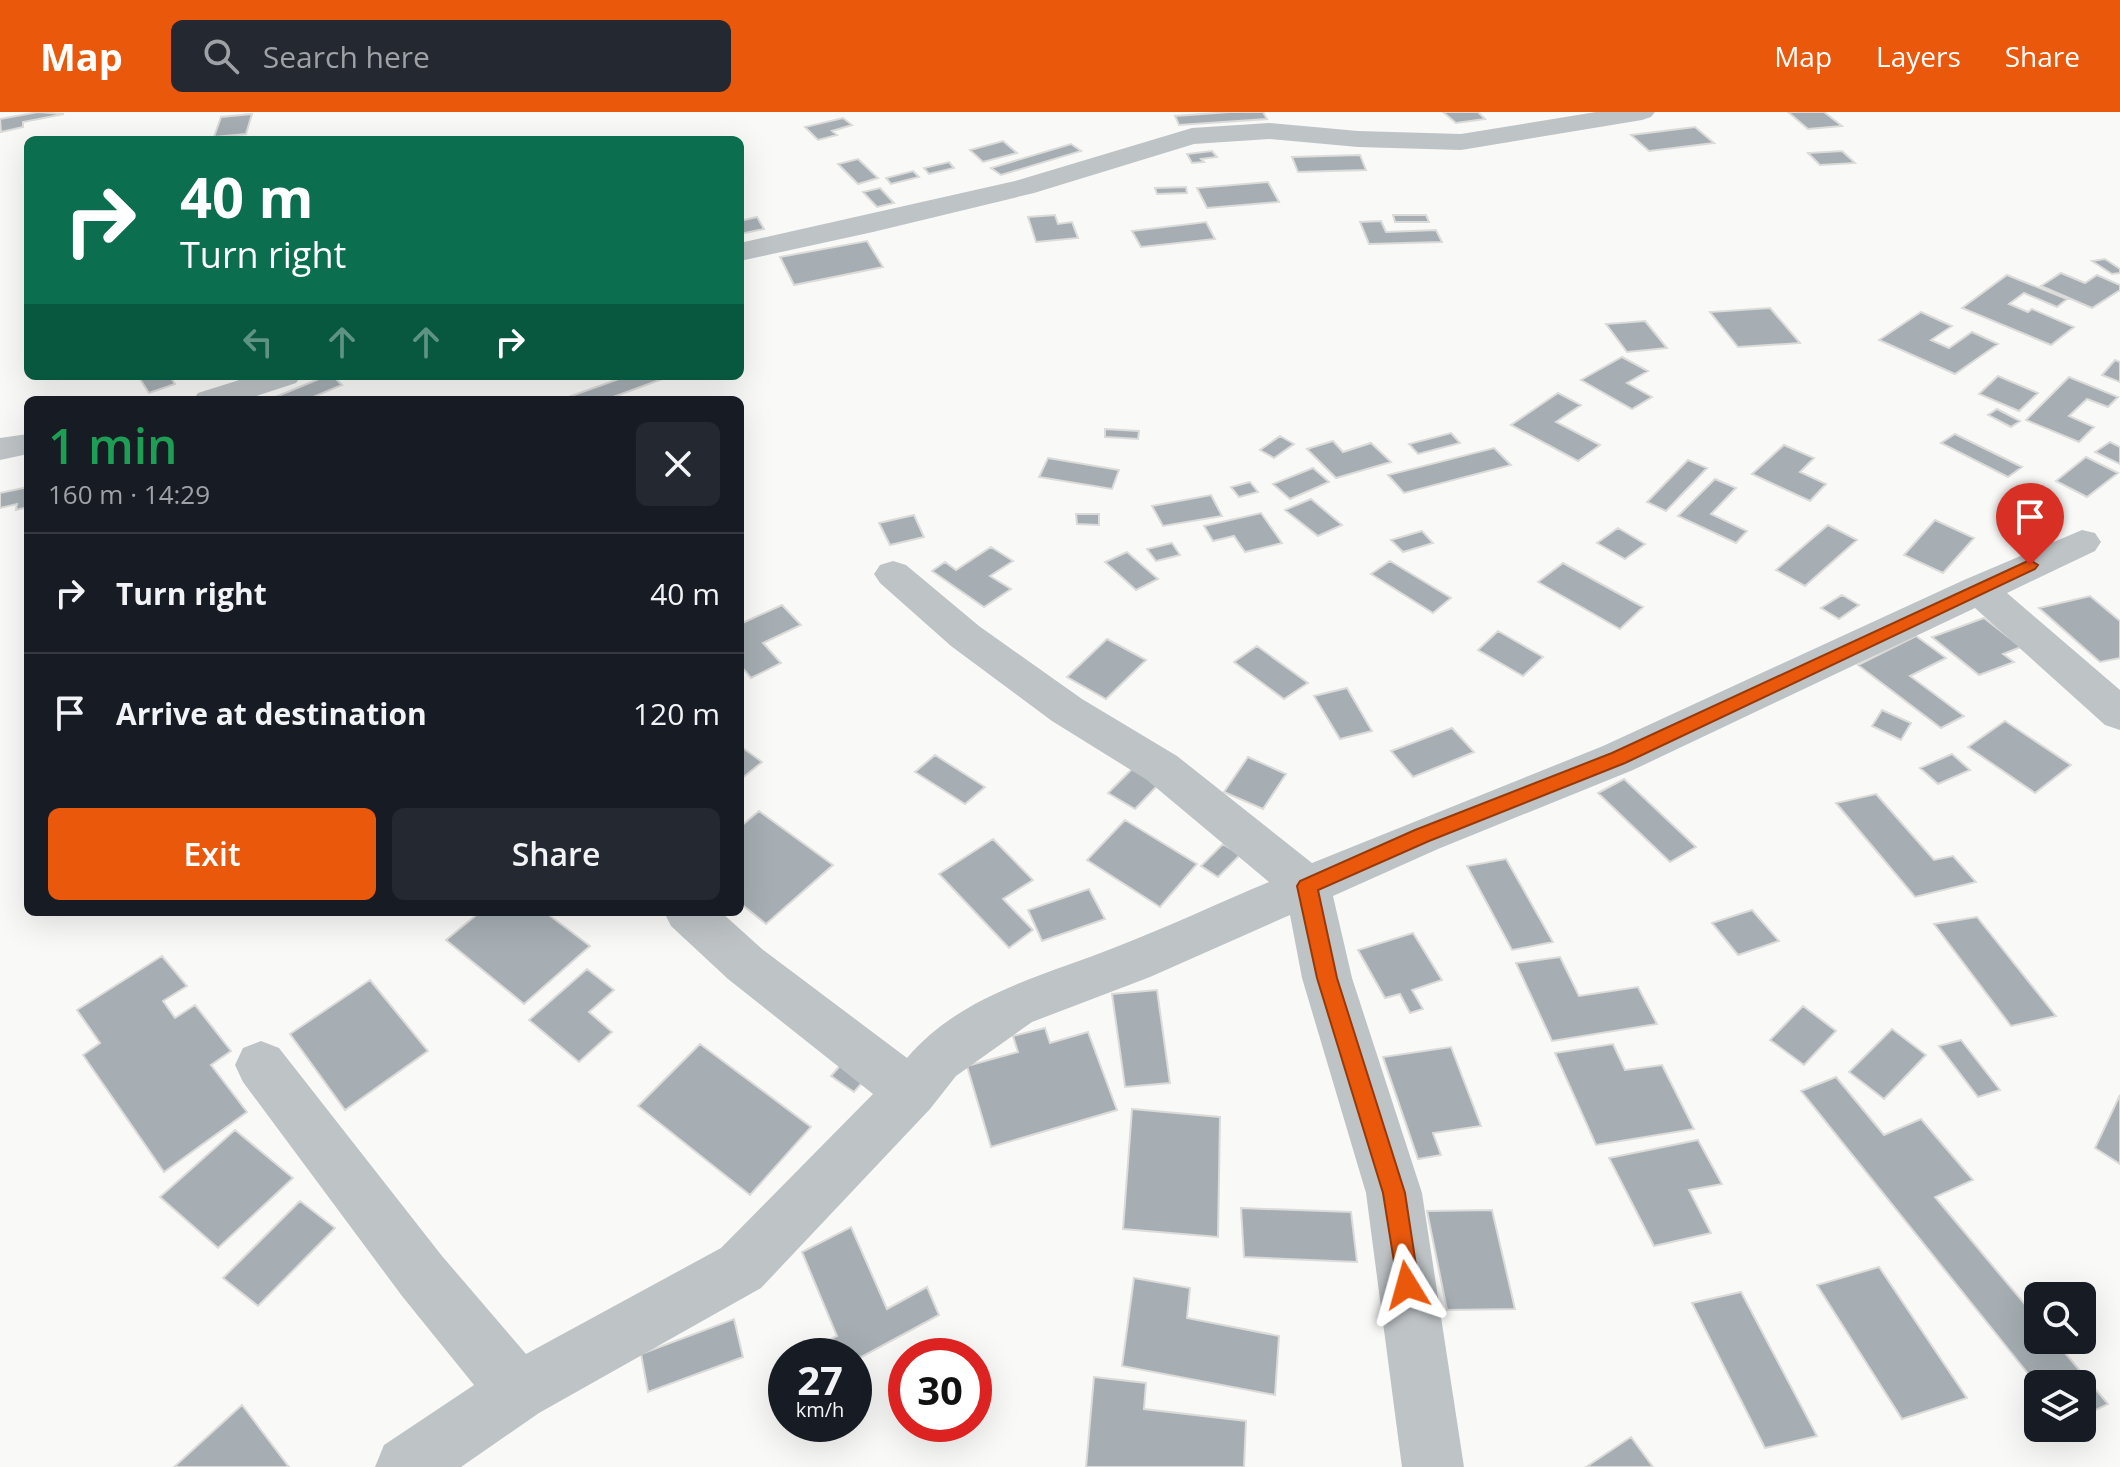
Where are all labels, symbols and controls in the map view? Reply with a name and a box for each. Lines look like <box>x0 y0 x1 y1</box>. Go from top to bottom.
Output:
search box <box>171 20 731 92</box>
text: Map <box>40 30 123 82</box>
icon: search <box>199 34 243 78</box>
text: Search here <box>263 36 430 77</box>
text: Map <box>1774 37 1832 75</box>
text: Layers <box>1876 37 1961 75</box>
text: Share <box>2005 37 2080 75</box>
text: 40 m <box>180 158 314 234</box>
icon: right <box>48 168 152 272</box>
text: Turn right <box>180 230 346 279</box>
icon: left <box>236 320 280 364</box>
icon: ahead <box>320 320 364 364</box>
icon: ahead <box>404 320 448 364</box>
icon: right <box>488 320 532 364</box>
text: 1 min <box>48 413 178 478</box>
button: close <box>636 422 720 506</box>
text: 160 m · 14:29 <box>48 476 210 512</box>
pin <box>1996 483 2064 565</box>
icon: arrive <box>2008 495 2052 539</box>
icon: right <box>48 571 92 615</box>
text: Turn right <box>116 573 267 614</box>
text: 40 m <box>650 573 720 614</box>
icon: arrive <box>48 691 92 735</box>
text: Arrive at destination <box>116 693 427 734</box>
text: 120 m <box>633 693 720 734</box>
button: Exit <box>48 808 376 900</box>
button: Share <box>392 808 720 900</box>
position arrow <box>1365 1243 1449 1327</box>
map controls <box>2024 1282 2096 1442</box>
button: search <box>2024 1282 2096 1354</box>
speed limit sign: 30 <box>888 1338 992 1442</box>
text: 27 <box>797 1352 843 1407</box>
button: layers <box>2024 1370 2096 1442</box>
text: km/h <box>796 1396 844 1423</box>

